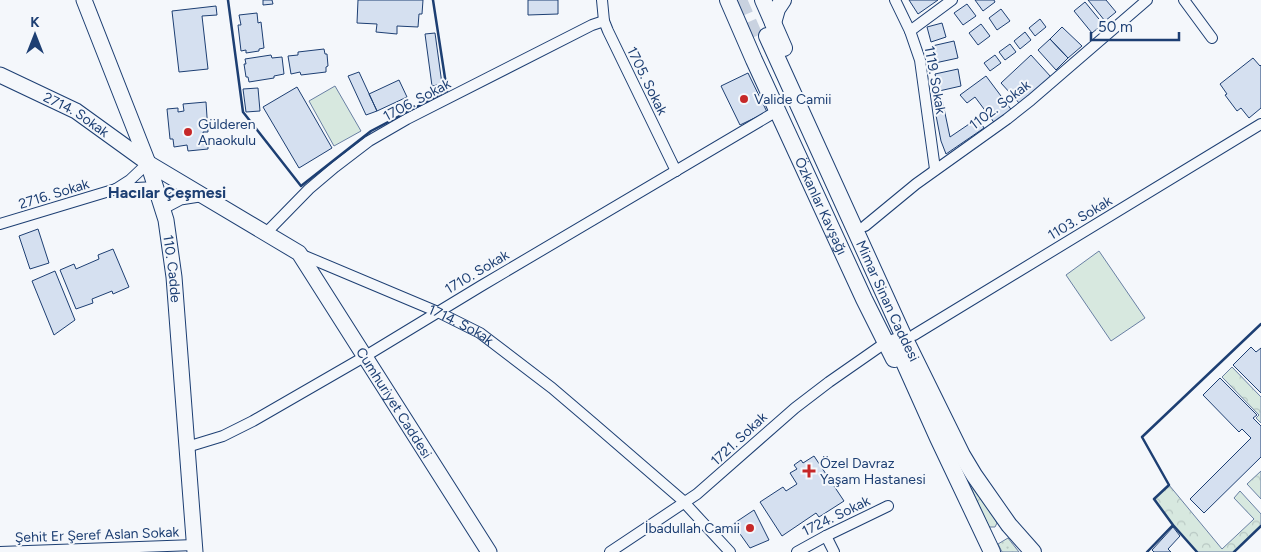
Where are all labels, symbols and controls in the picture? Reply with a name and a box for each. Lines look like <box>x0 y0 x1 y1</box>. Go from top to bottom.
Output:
north arrow <box>10 10 60 60</box>
scale bar <box>1091 10 1178 42</box>
text: K <box>30 14 40 31</box>
text: 50 m <box>1098 18 1133 36</box>
street label: 1705. Sokak <box>623 44 671 118</box>
street label: 1119. Sokak <box>921 45 949 116</box>
street label: 1706. Sokak <box>380 75 454 125</box>
street label: 1102. Sokak <box>966 76 1034 133</box>
street label: 2714. Sokak <box>41 88 113 141</box>
place label: Valide Camii <box>754 91 832 108</box>
marker: Valide Camii <box>738 93 750 105</box>
place label: Gülderen Anaokulu <box>198 116 256 149</box>
marker: Gülderen Anaokulu <box>182 126 194 138</box>
street label: Özkanlar Kavşağı <box>791 154 851 257</box>
street label: 2716. Sokak <box>17 175 91 213</box>
district label: Hacılar Çeşmesi <box>108 183 226 202</box>
street label: 1103. Sokak <box>1045 192 1115 244</box>
street label: 110. Cadde <box>160 234 184 304</box>
street label: Mimar Sinan Caddesi <box>852 238 923 364</box>
street label: 1710. Sokak <box>442 246 512 298</box>
street label: 1714. Sokak <box>426 300 497 349</box>
street label: Cumhuriyet Caddesi <box>353 344 436 461</box>
street label: 1721. Sokak <box>707 409 771 469</box>
place label: Özel Davraz Yaşam Hastanesi <box>820 455 926 488</box>
marker: Özel Davraz Yaşam Hastanesi <box>802 464 816 478</box>
street label: 1724. Sokak <box>799 492 873 540</box>
place label: İbadullah Camii <box>645 520 740 537</box>
marker: İbadullah Camii <box>744 522 756 534</box>
street label: Şehit Er Şeref Aslan Sokak <box>14 524 180 546</box>

